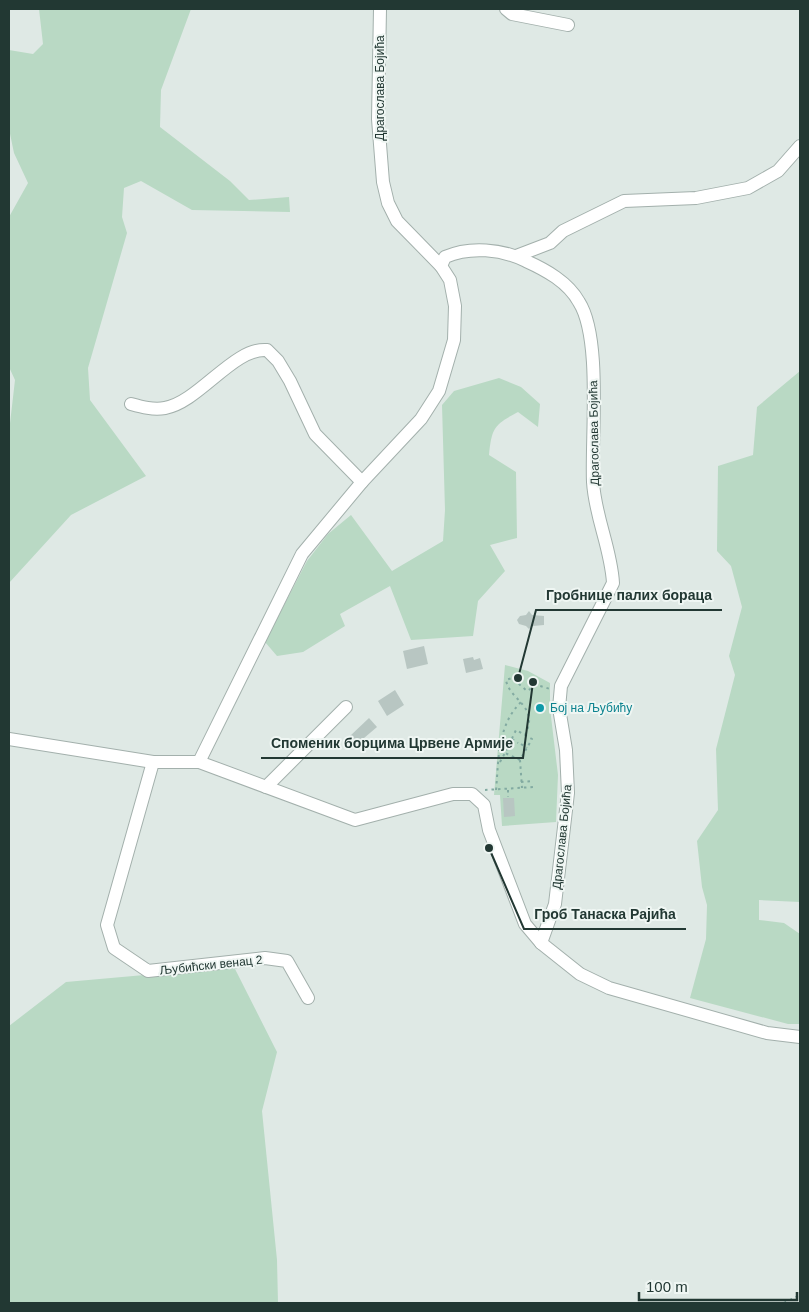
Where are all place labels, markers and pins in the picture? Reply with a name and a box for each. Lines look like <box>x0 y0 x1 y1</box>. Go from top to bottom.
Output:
callout: Гробнице палих бораца <box>536 581 722 610</box>
place label: Бој на Љубићу <box>550 701 632 715</box>
marker: Бој на Љубићу <box>534 702 546 714</box>
callout: Споменик борцима Црвене Армије <box>261 729 523 758</box>
callout: Гроб Танаска Рајића <box>524 900 686 929</box>

